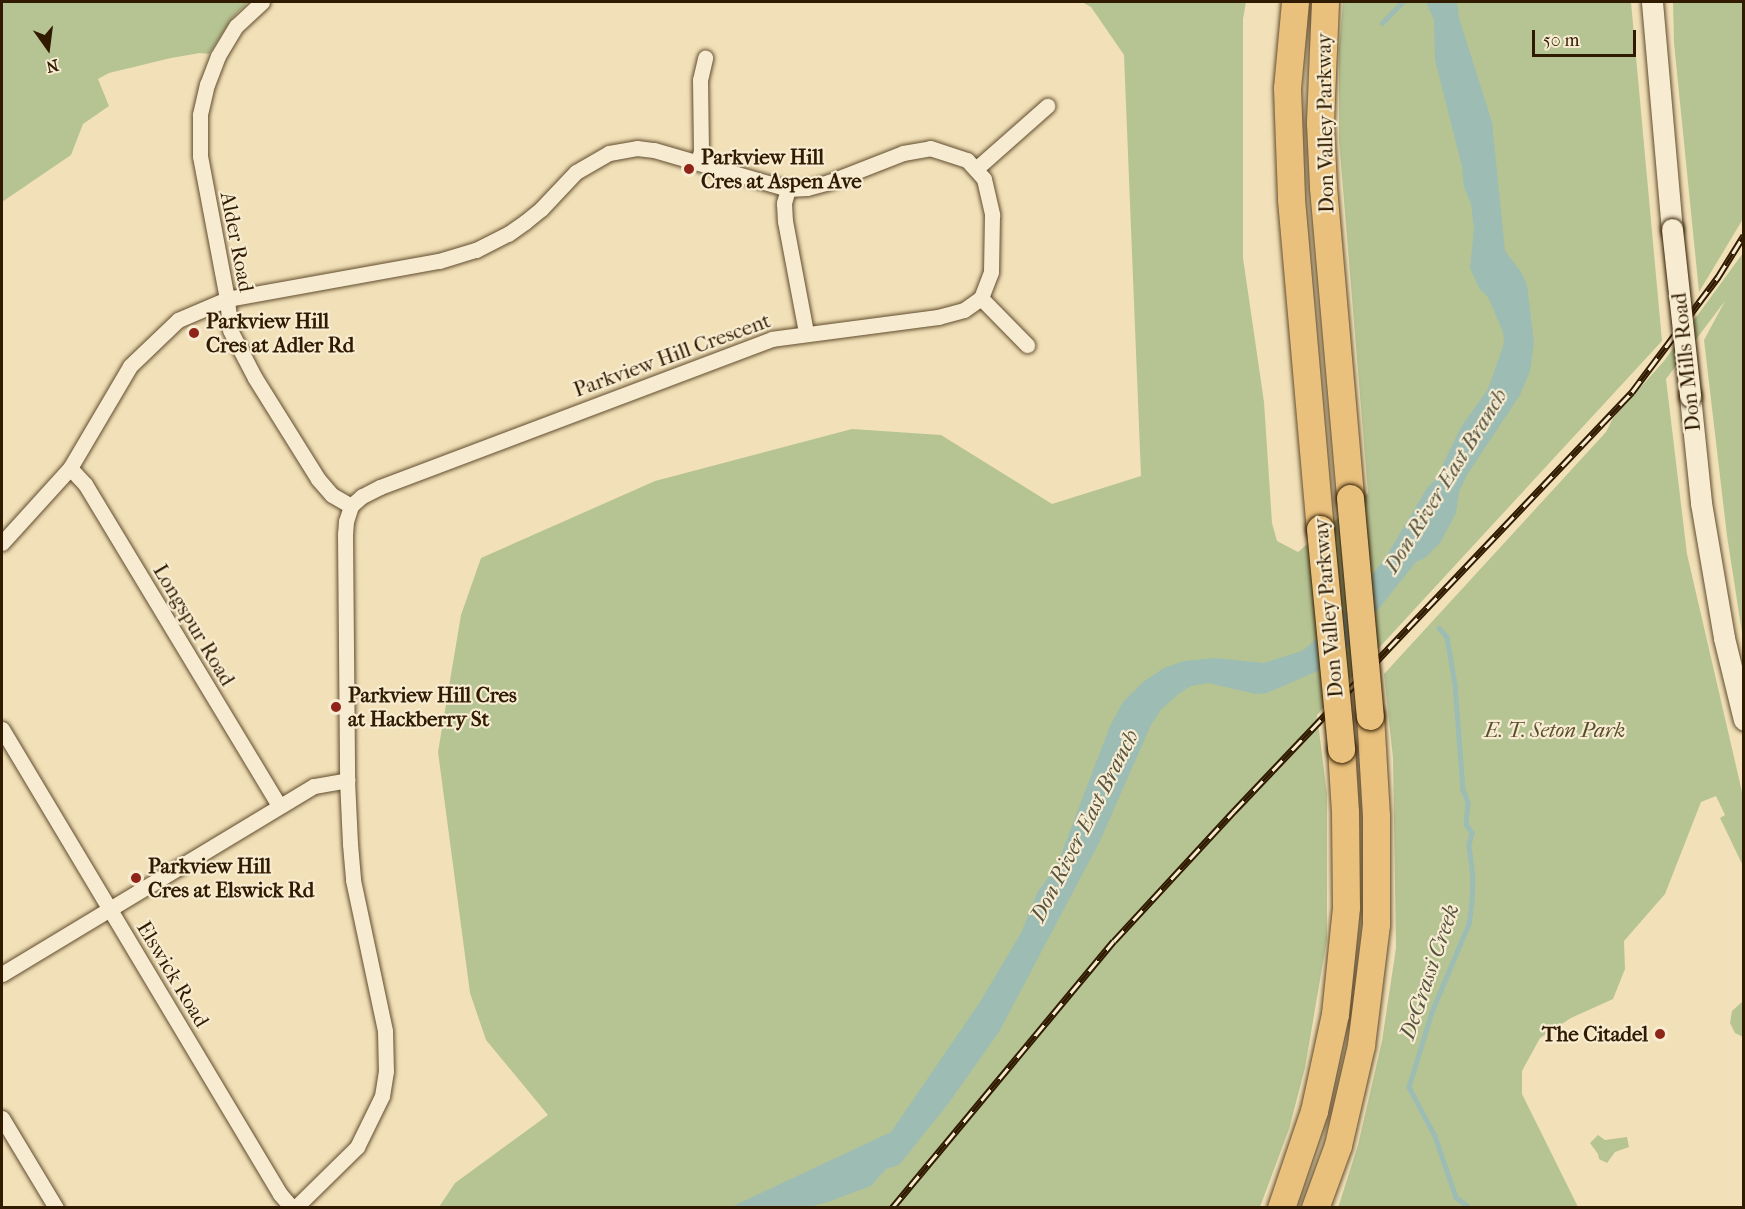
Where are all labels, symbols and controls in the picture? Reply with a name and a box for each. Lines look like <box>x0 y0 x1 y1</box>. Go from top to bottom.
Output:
north arrow <box>18 18 78 78</box>
scale bar <box>1535 18 1638 56</box>
text: 50 m <box>1543 30 1579 51</box>
street label: Don Valley Parkway <box>1311 33 1339 213</box>
text: N <box>44 55 61 77</box>
place label: Parkview Hill Cres at Aspen Ave <box>701 144 862 194</box>
marker: Parkview Hill Cres at Aspen Ave <box>682 162 696 176</box>
street label: Alder Road <box>215 190 259 294</box>
street label: Don Mills Road <box>1666 291 1706 433</box>
place label: Parkview Hill Cres at Adler Rd <box>206 308 354 358</box>
street label: Parkview Hill Crescent <box>570 308 774 402</box>
marker: Parkview Hill Cres at Adler Rd <box>187 326 201 340</box>
water label: Don River East Branch <box>1379 384 1513 578</box>
street label: Don Valley Parkway <box>1308 517 1348 699</box>
street label: Longspur Road <box>148 559 240 691</box>
place label: Parkview Hill Cres at Hackberry St <box>348 682 517 732</box>
marker: Parkview Hill Cres at Hackberry St <box>329 700 343 714</box>
park label: E. T. Seton Park <box>1485 717 1625 743</box>
water label: Don River East Branch <box>1025 726 1145 926</box>
place label: Parkview Hill Cres at Elswick Rd <box>148 853 314 903</box>
marker: Parkview Hill Cres at Elswick Rd <box>129 871 143 885</box>
water label: DeGrassi Creek <box>1395 901 1465 1043</box>
street label: Elswick Road <box>131 916 215 1032</box>
place label: The Citadel <box>1542 1021 1648 1047</box>
marker: The Citadel <box>1653 1027 1667 1041</box>

